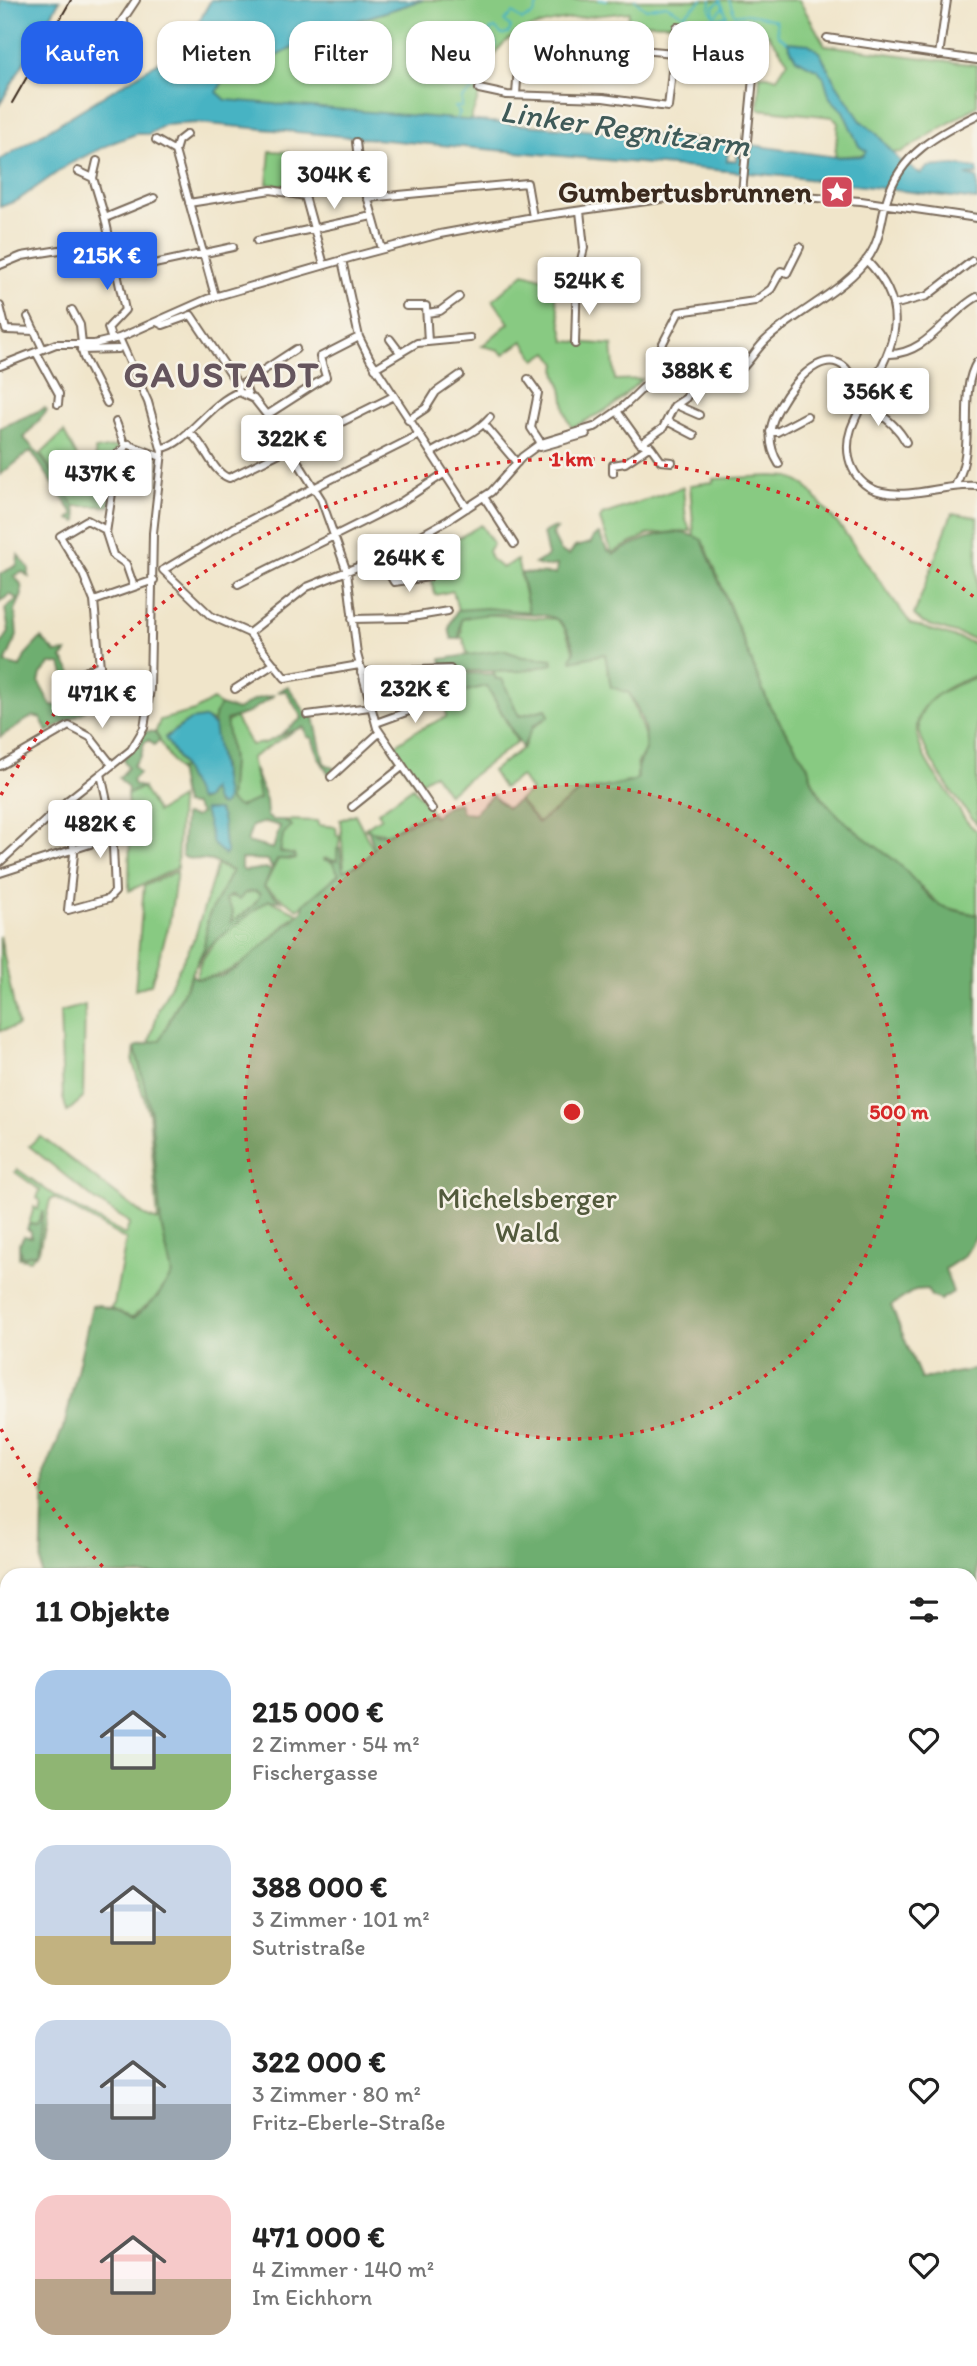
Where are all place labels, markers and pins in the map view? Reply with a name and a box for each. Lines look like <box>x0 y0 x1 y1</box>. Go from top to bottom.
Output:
pin: 304K € <box>277 152 391 211</box>
place label: Gumbertusbrunnen <box>558 173 812 210</box>
place icon: Gumbertusbrunnen <box>818 173 856 211</box>
pin: 215K € <box>50 232 164 292</box>
pin: 524K € <box>532 258 646 317</box>
pin: 388K € <box>640 348 754 407</box>
pin: 356K € <box>821 368 935 428</box>
pin: 322K € <box>235 416 349 475</box>
pin: 437K € <box>43 450 157 510</box>
pin: 264K € <box>352 534 466 594</box>
pin: 232K € <box>358 666 472 725</box>
pin: 471K € <box>45 670 159 730</box>
pin: 482K € <box>43 800 157 860</box>
centre of rings <box>560 1100 584 1124</box>

